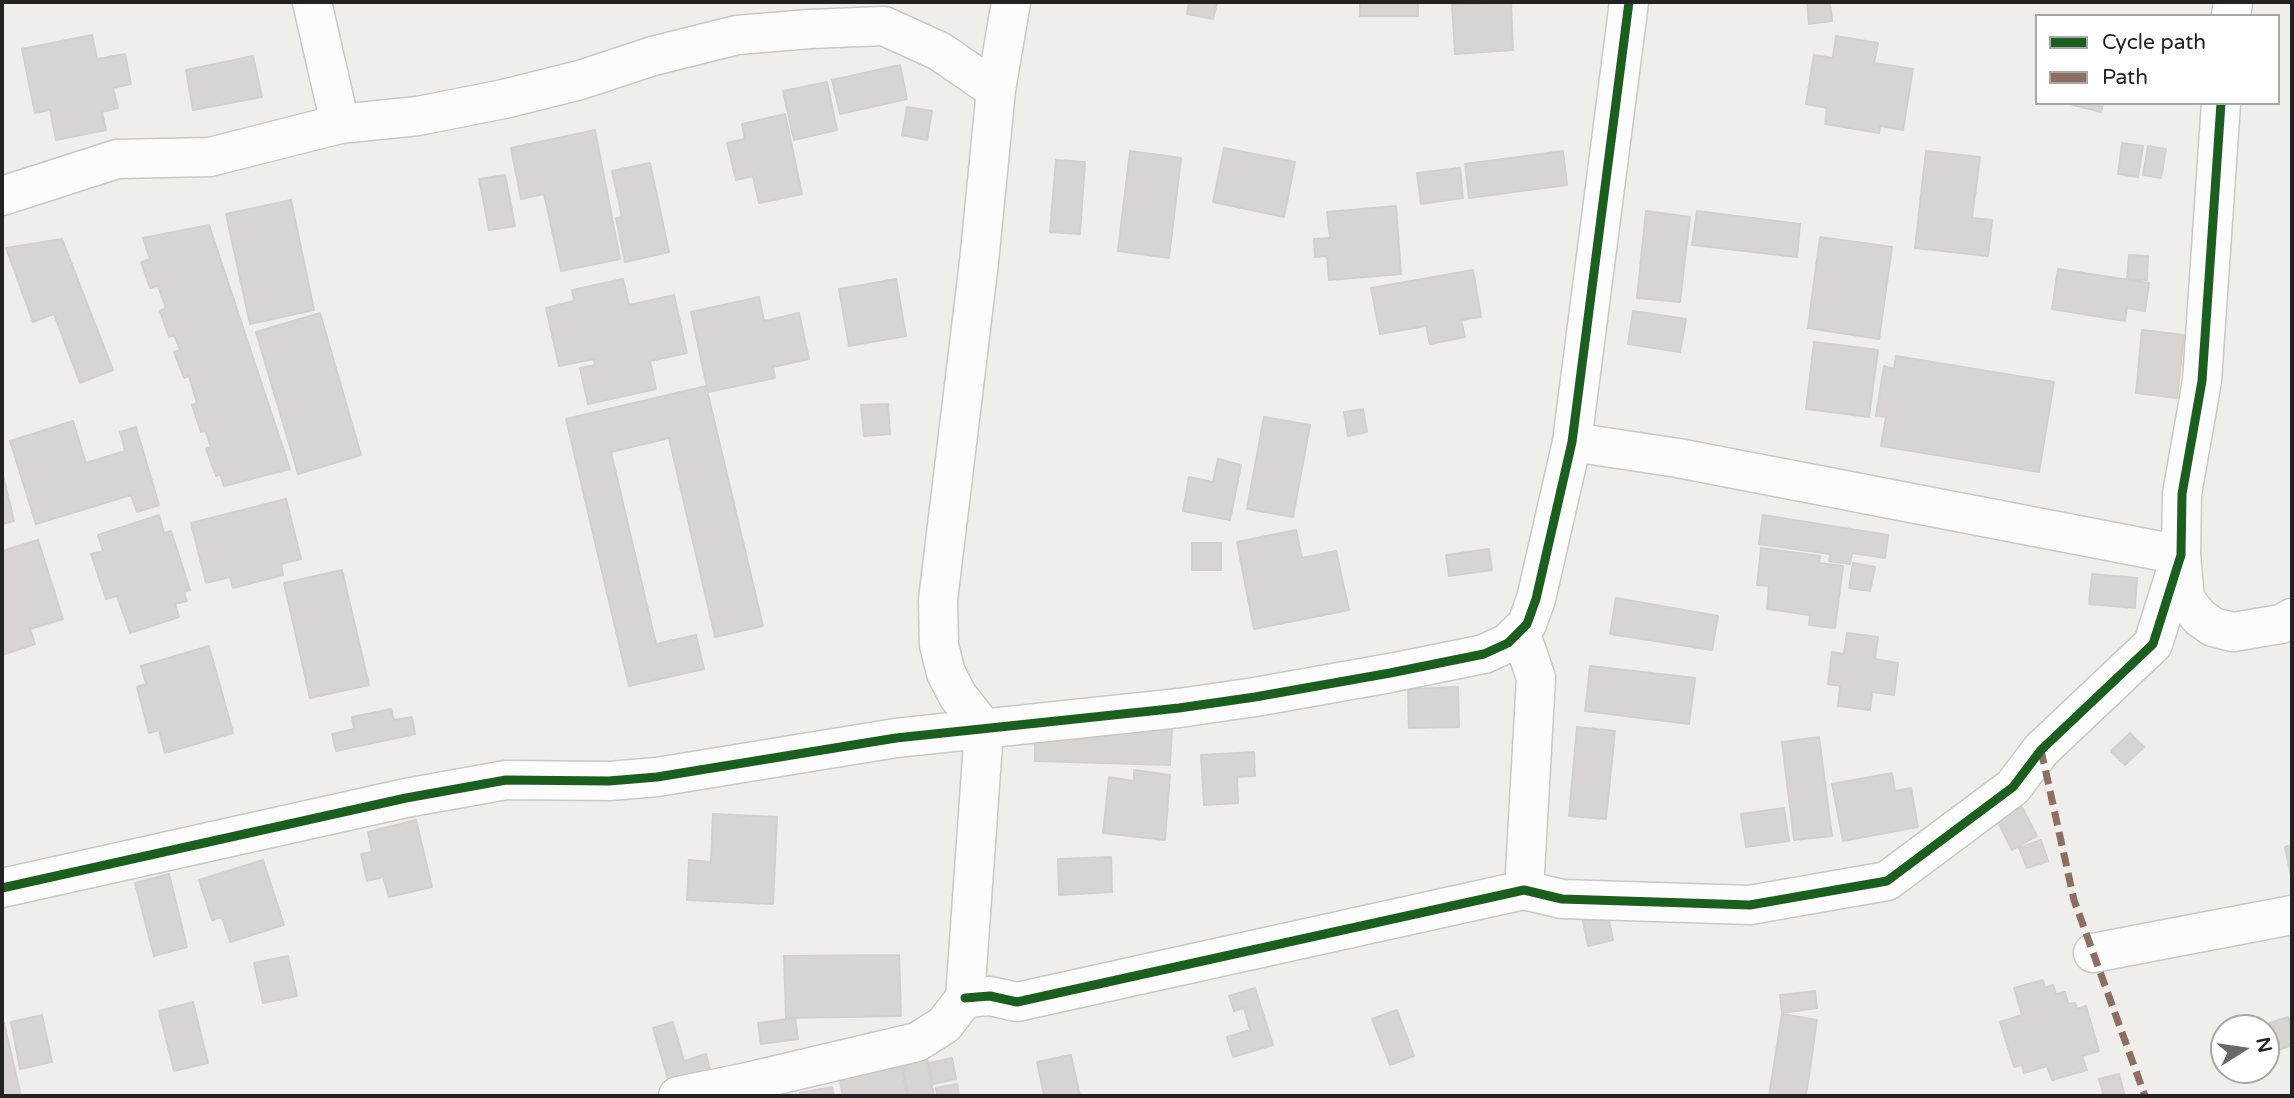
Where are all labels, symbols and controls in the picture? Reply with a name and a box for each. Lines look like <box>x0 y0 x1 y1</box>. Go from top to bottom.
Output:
legend <box>2035 14 2280 105</box>
text: Cycle path <box>2102 30 2206 55</box>
text: Path <box>2102 65 2148 90</box>
north arrow <box>2210 1014 2280 1084</box>
text: N <box>2251 1035 2276 1055</box>

